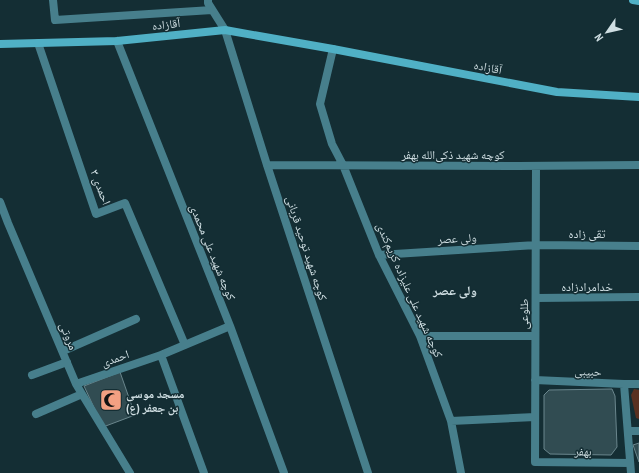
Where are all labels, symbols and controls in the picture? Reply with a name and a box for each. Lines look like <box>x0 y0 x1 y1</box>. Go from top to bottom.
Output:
north arrow <box>587 12 627 52</box>
street label: آقازاده <box>151 15 182 33</box>
text: N <box>591 31 606 44</box>
street label: آقازاده <box>473 57 504 77</box>
street label: کوچه شهید ذکی‌الله بهفر <box>400 147 505 162</box>
street label: احمدی ۳ <box>87 167 115 207</box>
street label: کوچه شهید توحید قربانی <box>283 194 331 302</box>
street label: کوچه شهید علی محمدی <box>187 202 239 302</box>
street label: کوچه شهید علی علیزاده کریم‌کندی <box>372 220 447 360</box>
street label: تقی زاده <box>569 226 606 241</box>
street label: ولی عصر <box>436 229 477 247</box>
street label: خدامرادزاده <box>561 279 613 294</box>
district label: ولی عصر <box>432 282 477 299</box>
street label: طلوعی <box>516 299 531 329</box>
street label: مروتی <box>57 320 81 352</box>
street label: احمدی <box>99 346 131 370</box>
street label: حبیبی <box>574 363 602 379</box>
place label: مسجد موسی بن جعفر (ع) <box>126 386 185 416</box>
mosque icon: مسجد موسی بن جعفر (ع) <box>98 387 124 413</box>
street label: بهفر <box>573 443 592 459</box>

